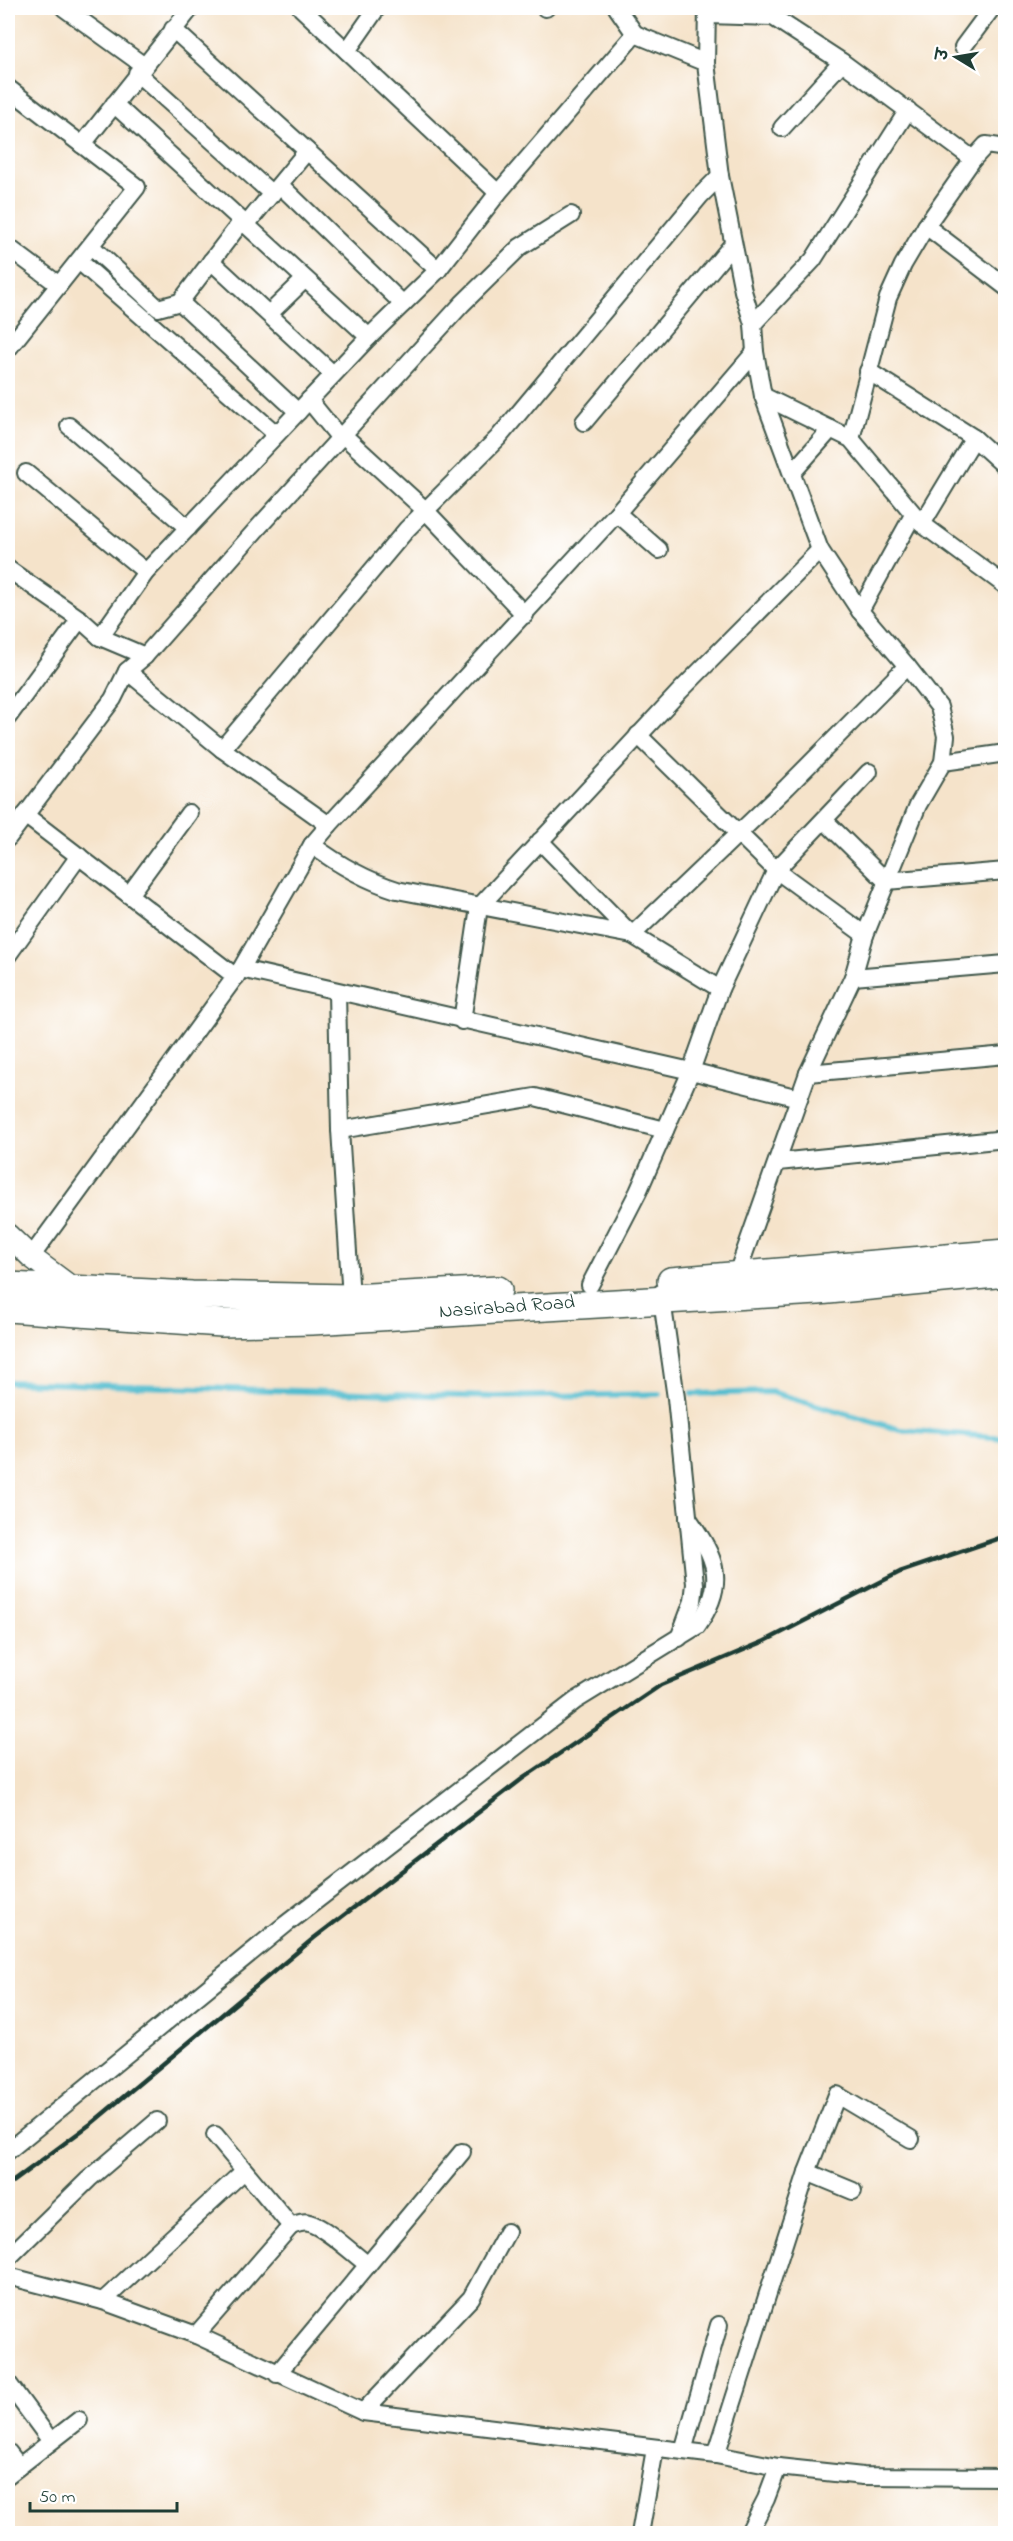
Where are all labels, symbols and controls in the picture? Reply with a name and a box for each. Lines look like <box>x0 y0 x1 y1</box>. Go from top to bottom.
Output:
north arrow <box>926 27 986 87</box>
text: उ <box>930 46 956 64</box>
street label: Nasirabad Road <box>438 1289 576 1327</box>
scale bar <box>30 2475 177 2513</box>
text: 50 m <box>39 2485 76 2511</box>

